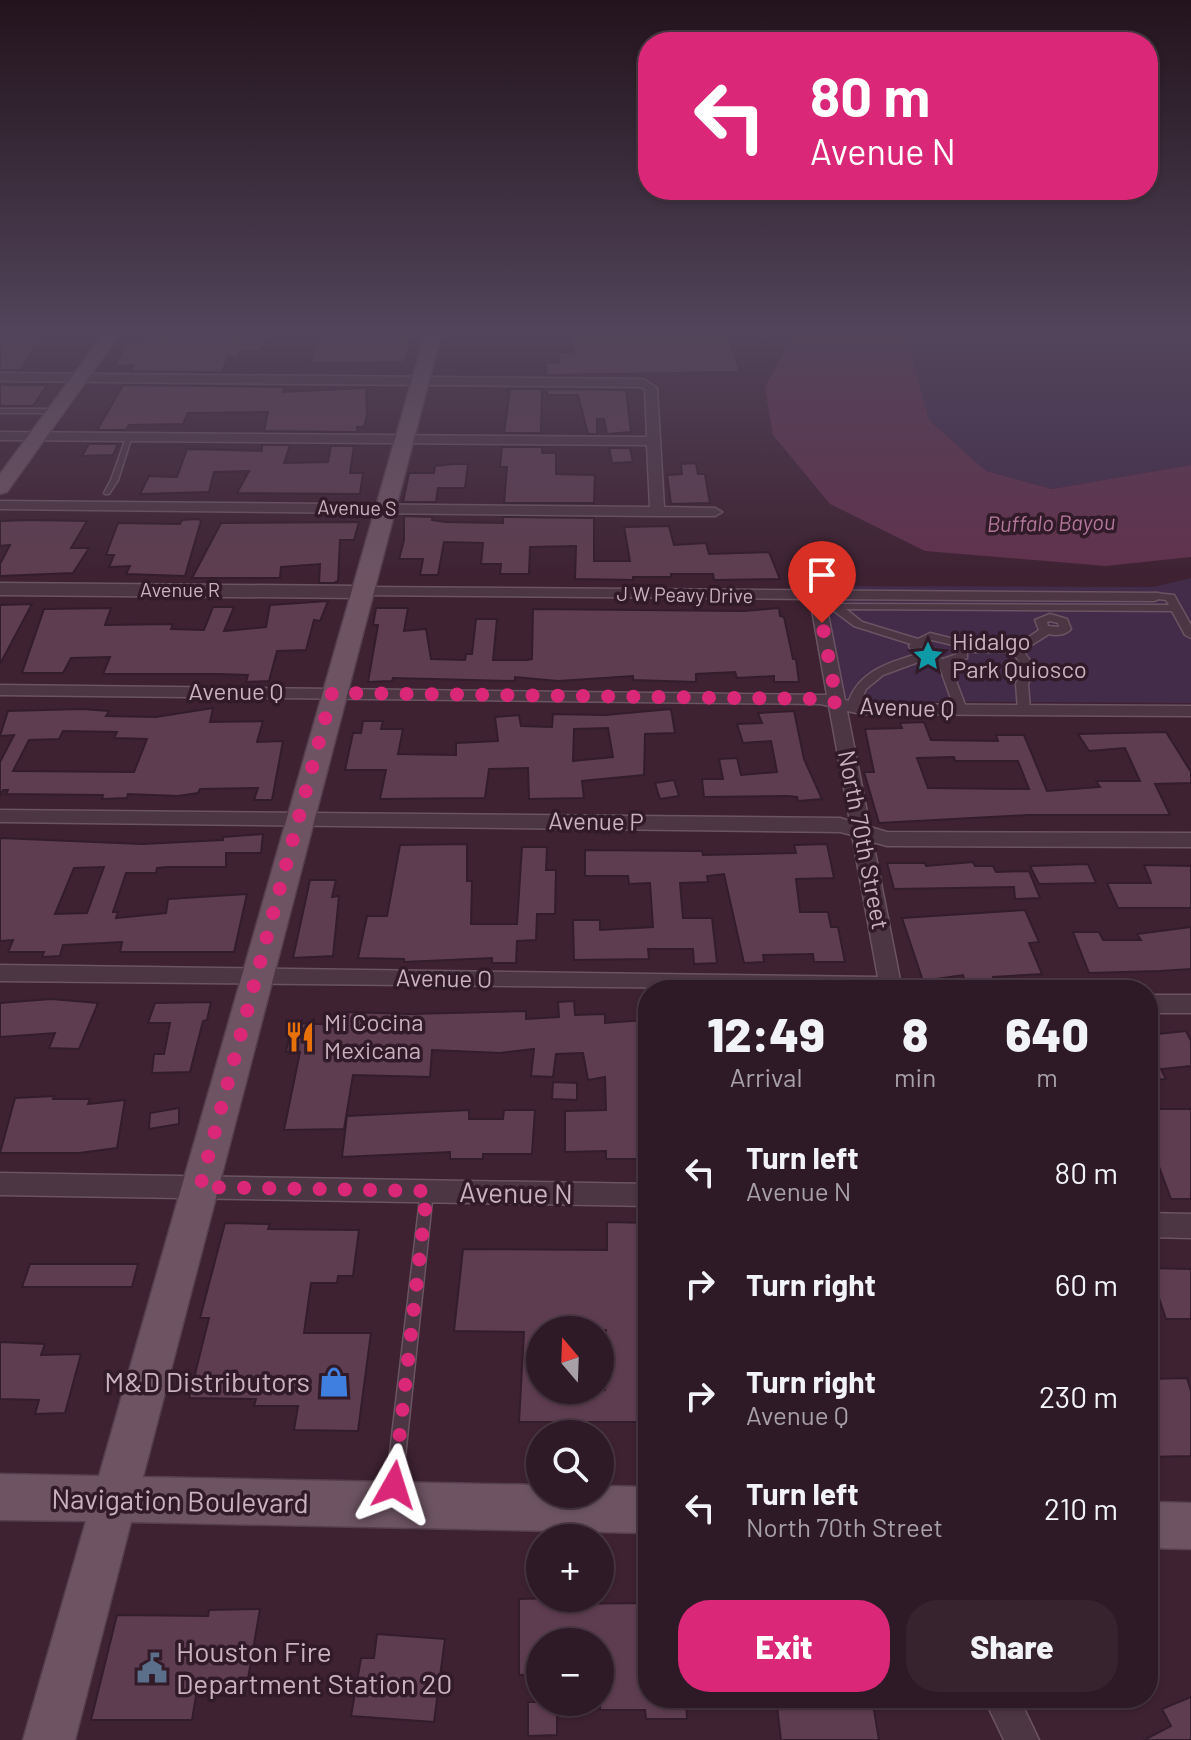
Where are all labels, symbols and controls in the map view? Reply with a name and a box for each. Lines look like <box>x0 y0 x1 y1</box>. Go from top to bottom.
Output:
text: 80 m <box>810 61 930 128</box>
icon: left <box>678 64 782 168</box>
text: Avenue N <box>810 129 956 172</box>
street label: Avenue S <box>317 494 397 520</box>
water label: Buffalo Bayou <box>987 508 1115 536</box>
pin <box>788 541 856 623</box>
icon: arrive <box>800 553 844 597</box>
street label: Avenue R <box>140 577 220 601</box>
street label: J W Peavy Drive <box>617 581 753 607</box>
place label: Hidalgo Park Quiosco <box>952 626 1087 683</box>
place icon: Hidalgo Park Quiosco <box>911 639 945 673</box>
street label: Avenue Q <box>189 676 283 705</box>
street label: Avenue Q <box>859 690 955 723</box>
street label: North 70th Street <box>833 748 896 932</box>
street label: Avenue P <box>548 805 644 836</box>
street label: Avenue O <box>396 962 492 993</box>
text: 12:49 <box>707 1004 825 1062</box>
text: 8 <box>902 1004 928 1062</box>
text: 640 <box>1005 1004 1089 1062</box>
place label: Mi Cocina Mexicana <box>324 1007 424 1064</box>
restaurant icon: Mi Cocina Mexicana <box>283 1020 317 1054</box>
text: Arrival <box>730 1061 802 1092</box>
text: min <box>894 1061 936 1092</box>
text: m <box>1036 1061 1058 1092</box>
text: Turn left <box>746 1139 859 1175</box>
icon: left <box>678 1150 722 1194</box>
text: 80 m <box>1055 1154 1118 1190</box>
street label: Avenue N <box>459 1174 573 1210</box>
text: Avenue N <box>746 1175 851 1206</box>
icon: right <box>678 1262 722 1306</box>
text: Turn right <box>746 1266 876 1302</box>
text: 60 m <box>1055 1266 1118 1302</box>
north arrow <box>526 1316 614 1404</box>
map controls <box>526 1316 614 1716</box>
text: Turn right <box>746 1363 876 1399</box>
place label: M&D Distributors <box>104 1364 310 1398</box>
shop icon: M&D Distributors <box>317 1365 351 1399</box>
icon: right <box>678 1374 722 1418</box>
text: 230 m <box>1039 1378 1118 1414</box>
text: Avenue Q <box>746 1399 849 1430</box>
button: search <box>526 1420 614 1508</box>
position arrow <box>352 1443 436 1527</box>
text: Turn left <box>746 1475 859 1511</box>
street label: Navigation Boulevard <box>51 1481 309 1519</box>
icon: left <box>678 1486 722 1530</box>
text: 210 m <box>1044 1490 1118 1526</box>
text: North 70th Street <box>746 1511 943 1542</box>
button: + <box>526 1524 614 1612</box>
button: Exit <box>678 1600 890 1692</box>
button: Share <box>906 1600 1118 1692</box>
button: − <box>526 1628 614 1716</box>
place label: Houston Fire Department Station 20 <box>176 1634 452 1700</box>
public building icon: Houston Fire Department Station 20 <box>135 1651 169 1685</box>

